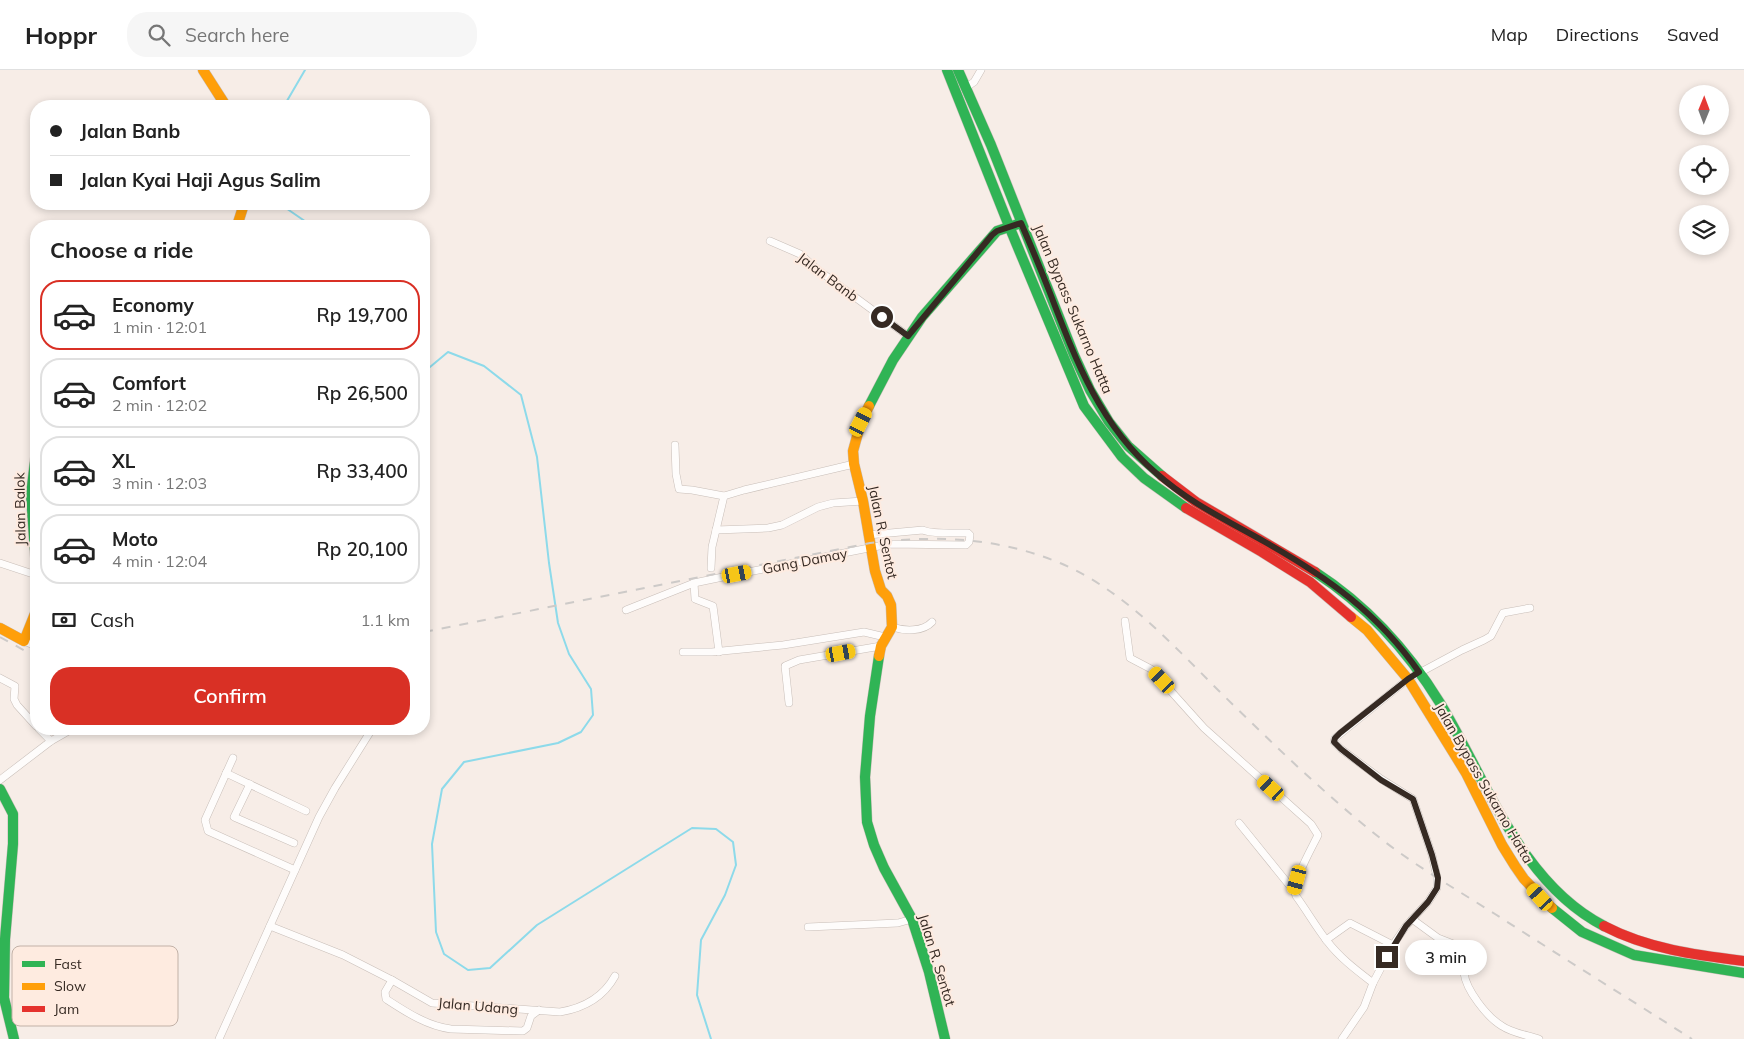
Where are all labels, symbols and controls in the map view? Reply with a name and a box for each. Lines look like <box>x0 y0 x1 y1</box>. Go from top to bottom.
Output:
search box <box>127 12 477 57</box>
text: Hoppr <box>25 20 97 50</box>
icon: search <box>145 21 173 49</box>
text: Search here <box>185 23 289 47</box>
text: Map <box>1491 23 1528 46</box>
text: Directions <box>1556 23 1639 46</box>
text: Saved <box>1667 23 1719 46</box>
north arrow <box>1679 85 1729 135</box>
map controls <box>1679 85 1729 255</box>
text: Jalan Banb <box>80 119 180 143</box>
button: locate <box>1679 145 1729 195</box>
text: Jalan Kyai Haji Agus Salim <box>80 168 321 192</box>
button: layers <box>1679 205 1729 255</box>
street label: Jalan Bypass Sukarno Hatta <box>1029 222 1117 396</box>
text: Choose a ride <box>50 236 193 264</box>
street label: Jalan Banb <box>794 248 862 306</box>
icon: car <box>52 293 97 338</box>
text: Economy <box>112 293 194 317</box>
text: Rp 19,700 <box>317 303 408 327</box>
route start <box>871 306 893 328</box>
text: 1 min · 12:01 <box>112 317 207 337</box>
icon: car <box>52 371 97 416</box>
text: Comfort <box>112 371 186 395</box>
text: Rp 26,500 <box>317 381 408 405</box>
text: 2 min · 12:02 <box>112 395 207 415</box>
car <box>847 405 874 439</box>
icon: car <box>52 449 97 494</box>
text: XL <box>112 449 135 473</box>
text: Rp 33,400 <box>317 459 408 483</box>
street label: Jalan Balok <box>10 472 30 546</box>
text: 3 min · 12:03 <box>112 473 207 493</box>
street label: Jalan R. Sentot <box>864 483 902 581</box>
icon: car <box>52 527 97 572</box>
text: Moto <box>112 527 158 551</box>
text: Rp 20,100 <box>317 537 408 561</box>
street label: Gang Damay <box>761 544 849 578</box>
text: 4 min · 12:04 <box>112 551 207 571</box>
car <box>720 564 753 584</box>
icon: cash <box>50 606 78 634</box>
text: Cash <box>90 608 135 632</box>
text: 1.1 km <box>361 610 410 630</box>
car <box>824 643 857 663</box>
car <box>1146 664 1177 696</box>
button: Confirm <box>50 667 410 725</box>
street label: Jalan Bypass Sukarno Hatta <box>1431 700 1537 866</box>
car <box>1254 772 1287 804</box>
car <box>1285 864 1308 896</box>
car <box>1524 881 1555 913</box>
street label: Jalan R. Sentot <box>914 912 960 1008</box>
callout: 3 min <box>1404 940 1487 974</box>
legend <box>12 946 178 1026</box>
route end <box>1376 946 1398 968</box>
text: 3 min <box>1425 947 1467 967</box>
text: Fast <box>54 955 82 973</box>
text: Slow <box>54 977 86 995</box>
street label: Jalan Udang <box>437 994 519 1018</box>
text: Jam <box>54 1000 79 1018</box>

